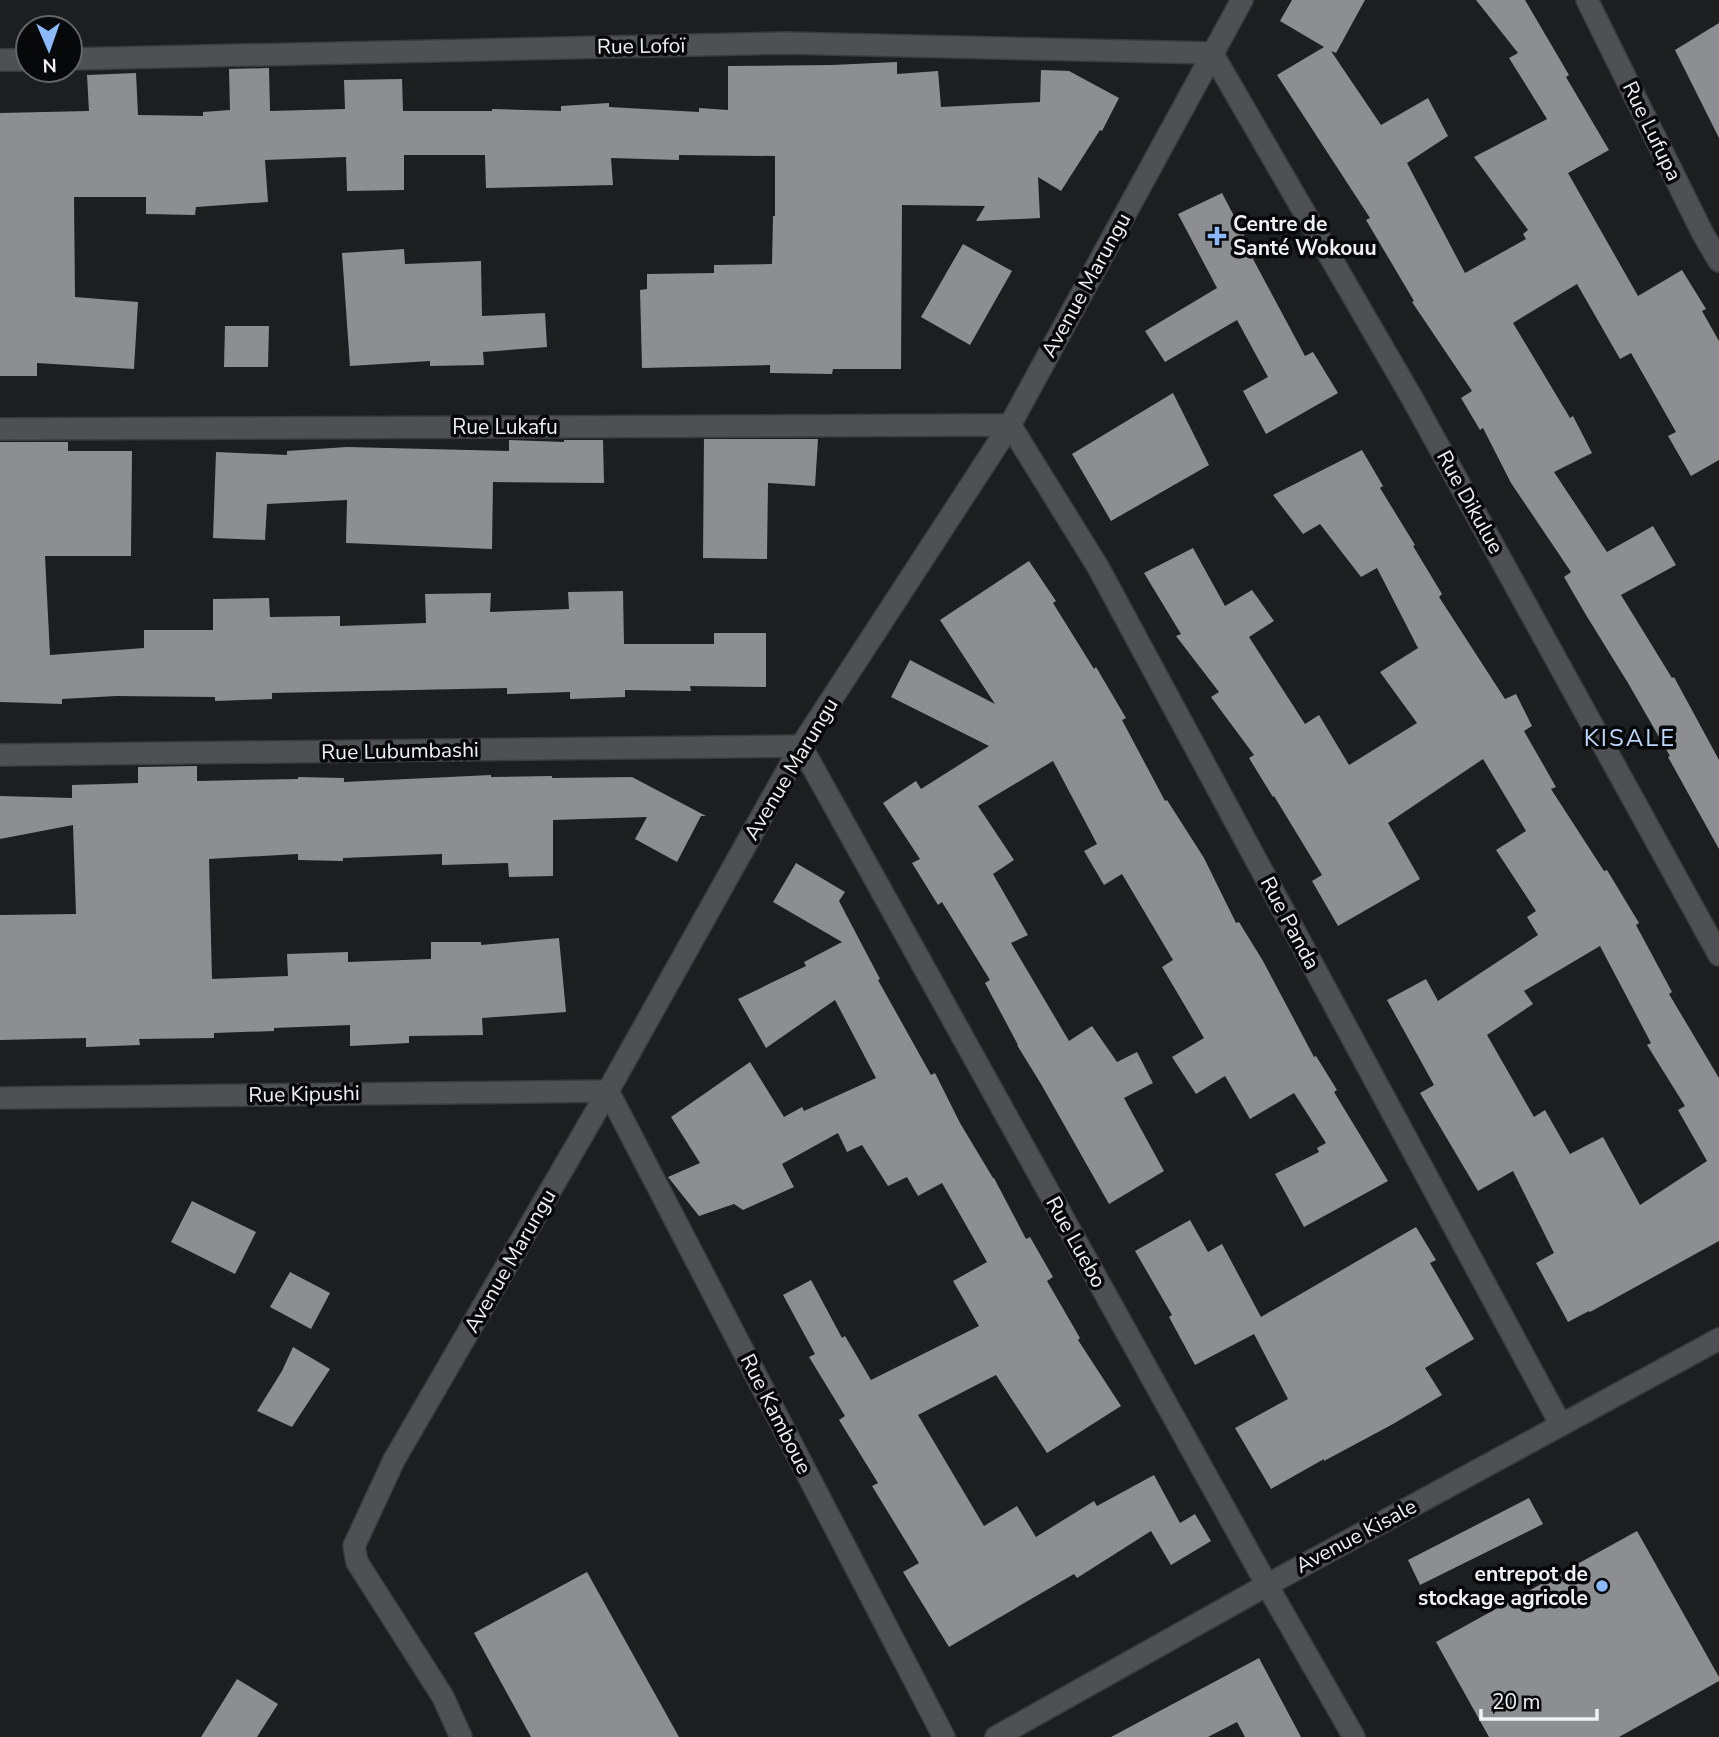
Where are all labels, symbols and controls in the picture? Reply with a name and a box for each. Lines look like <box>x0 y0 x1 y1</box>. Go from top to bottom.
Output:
north arrow <box>14 14 84 84</box>
street label: Rue Lofoï <box>597 31 687 61</box>
text: N <box>42 52 57 78</box>
street label: Rue Lufupa <box>1616 77 1688 185</box>
street label: Avenue Marungu <box>1035 208 1137 362</box>
place label: Centre de Santé Wokouu <box>1233 210 1377 262</box>
marker: Centre de Santé Wokouu <box>1207 226 1227 246</box>
street label: Rue Lukafu <box>452 413 558 441</box>
street label: Rue Dikulue <box>1430 445 1510 559</box>
street label: Avenue Marungu <box>737 693 845 845</box>
district label: KISALE <box>1584 722 1676 754</box>
street label: Rue Lubumbashi <box>321 736 479 766</box>
street label: Rue Panda <box>1254 872 1326 974</box>
street label: Rue Kipushi <box>248 1079 360 1109</box>
street label: Avenue Marungu <box>458 1184 562 1338</box>
street label: Rue Luebo <box>1039 1191 1113 1293</box>
street label: Rue Kamboue <box>734 1349 818 1479</box>
street label: Avenue Kisale <box>1291 1492 1421 1580</box>
place label: entrepot de stockage agricole <box>1418 1560 1588 1612</box>
marker: entrepot de stockage agricole <box>1594 1578 1610 1594</box>
scale bar <box>1481 1678 1596 1722</box>
text: 20 m <box>1492 1688 1541 1716</box>

